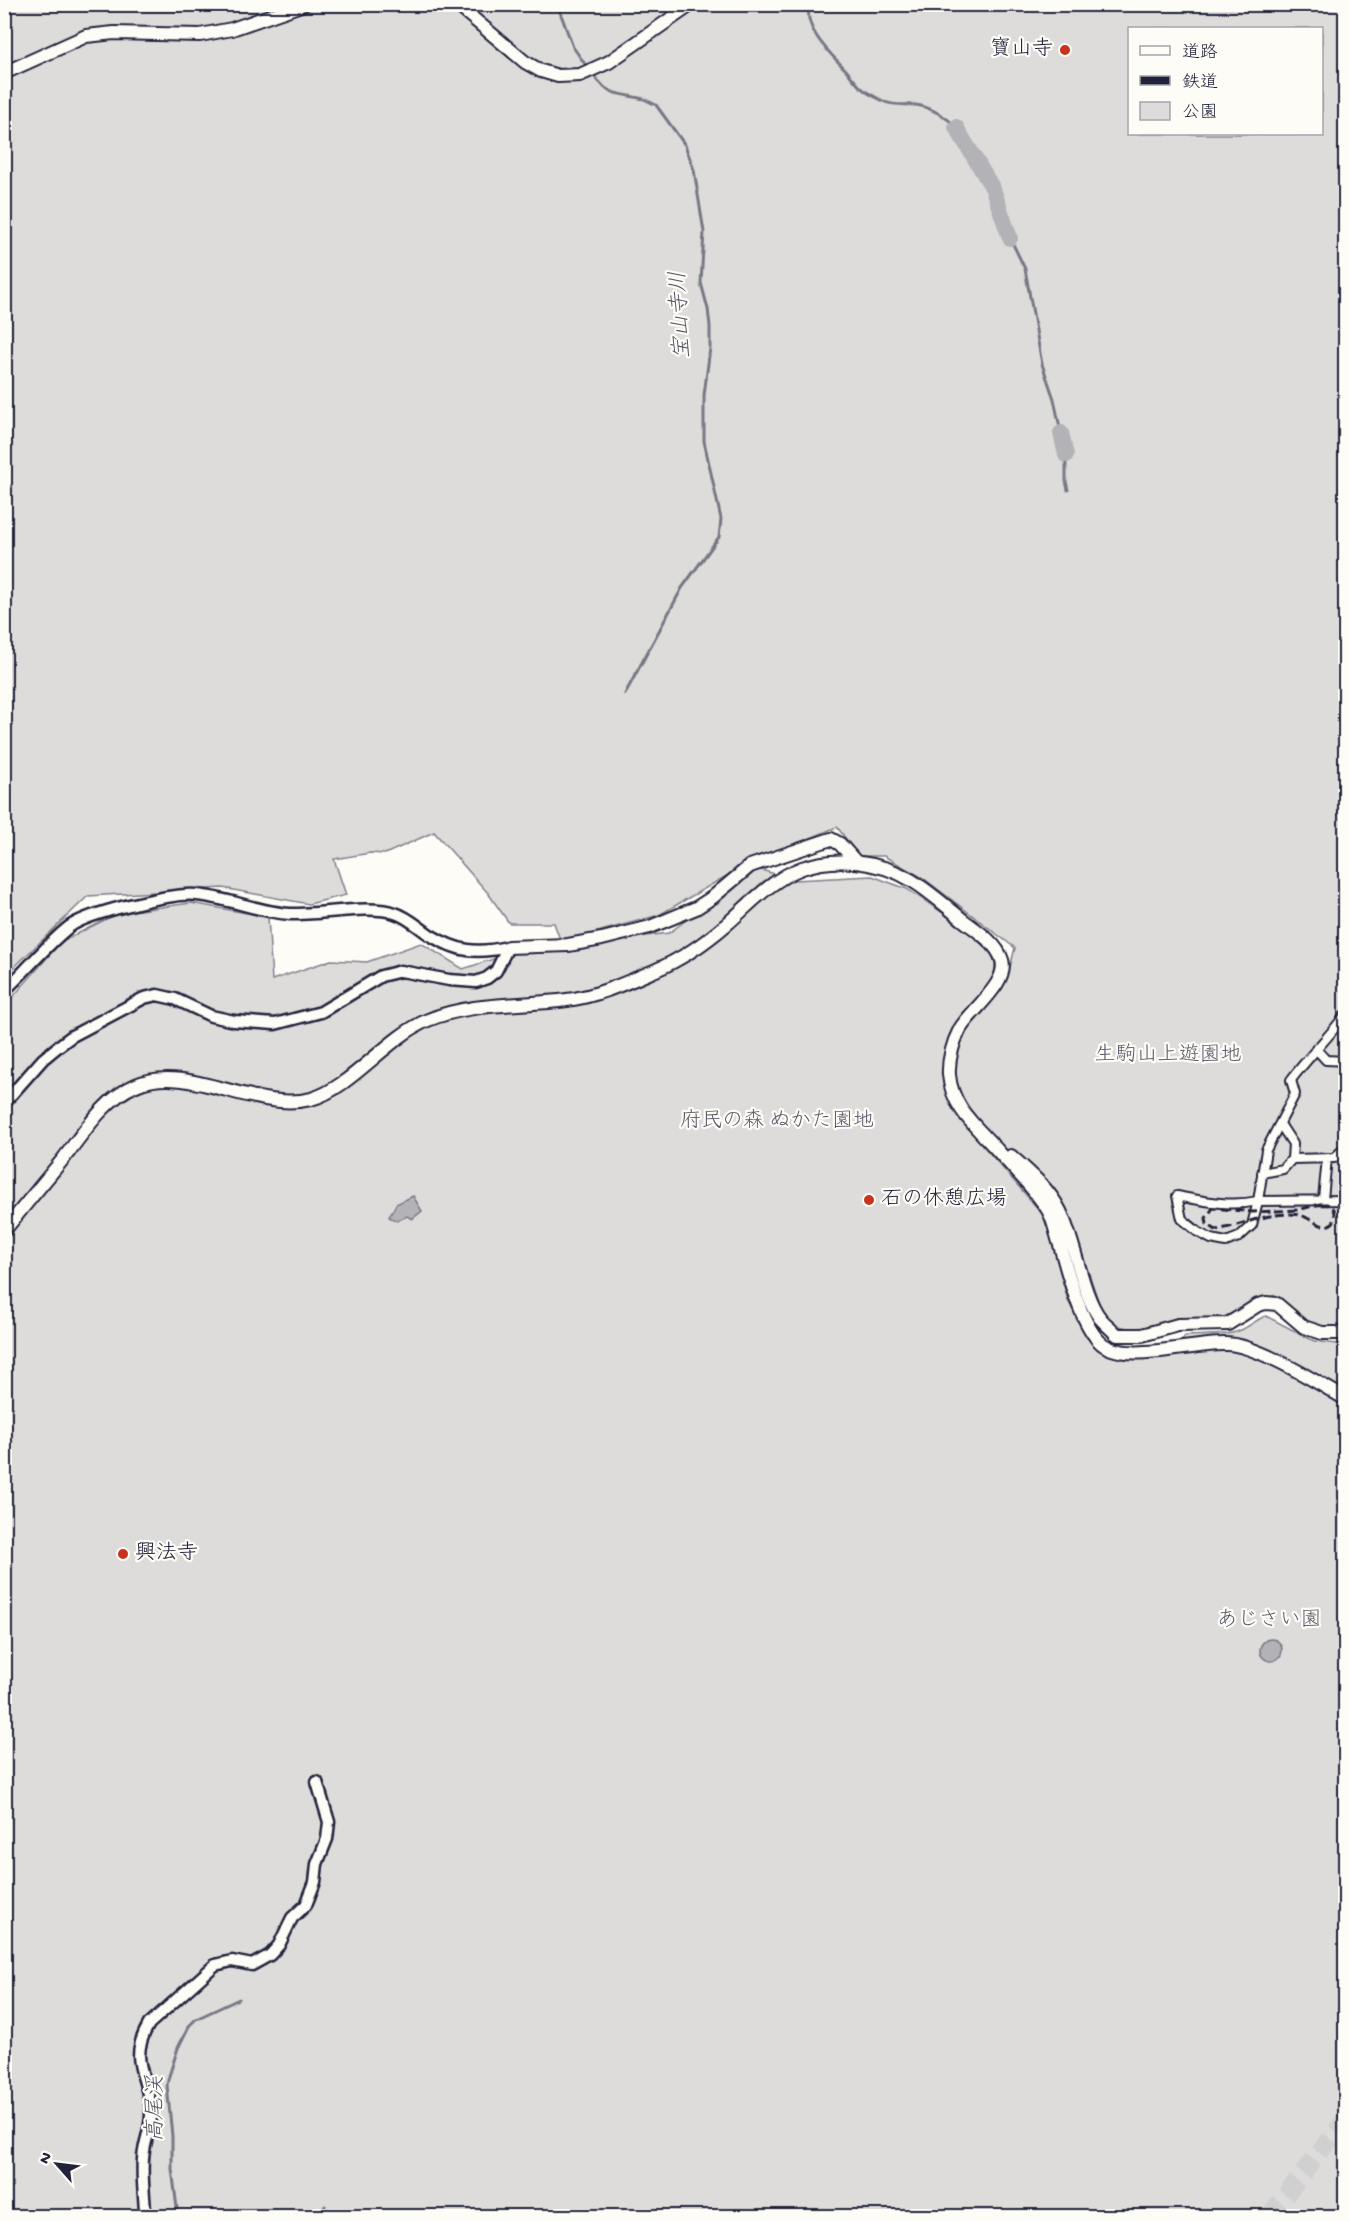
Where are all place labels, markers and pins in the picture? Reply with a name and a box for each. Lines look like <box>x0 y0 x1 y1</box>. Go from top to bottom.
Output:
place label: 寶山寺 <box>990 36 1053 63</box>
marker: 寶山寺 <box>1058 43 1072 57</box>
place label: 石の休憩広場 <box>881 1187 1007 1213</box>
marker: 石の休憩広場 <box>862 1193 876 1207</box>
place label: 興法寺 <box>135 1541 198 1567</box>
marker: 興法寺 <box>116 1547 130 1561</box>

